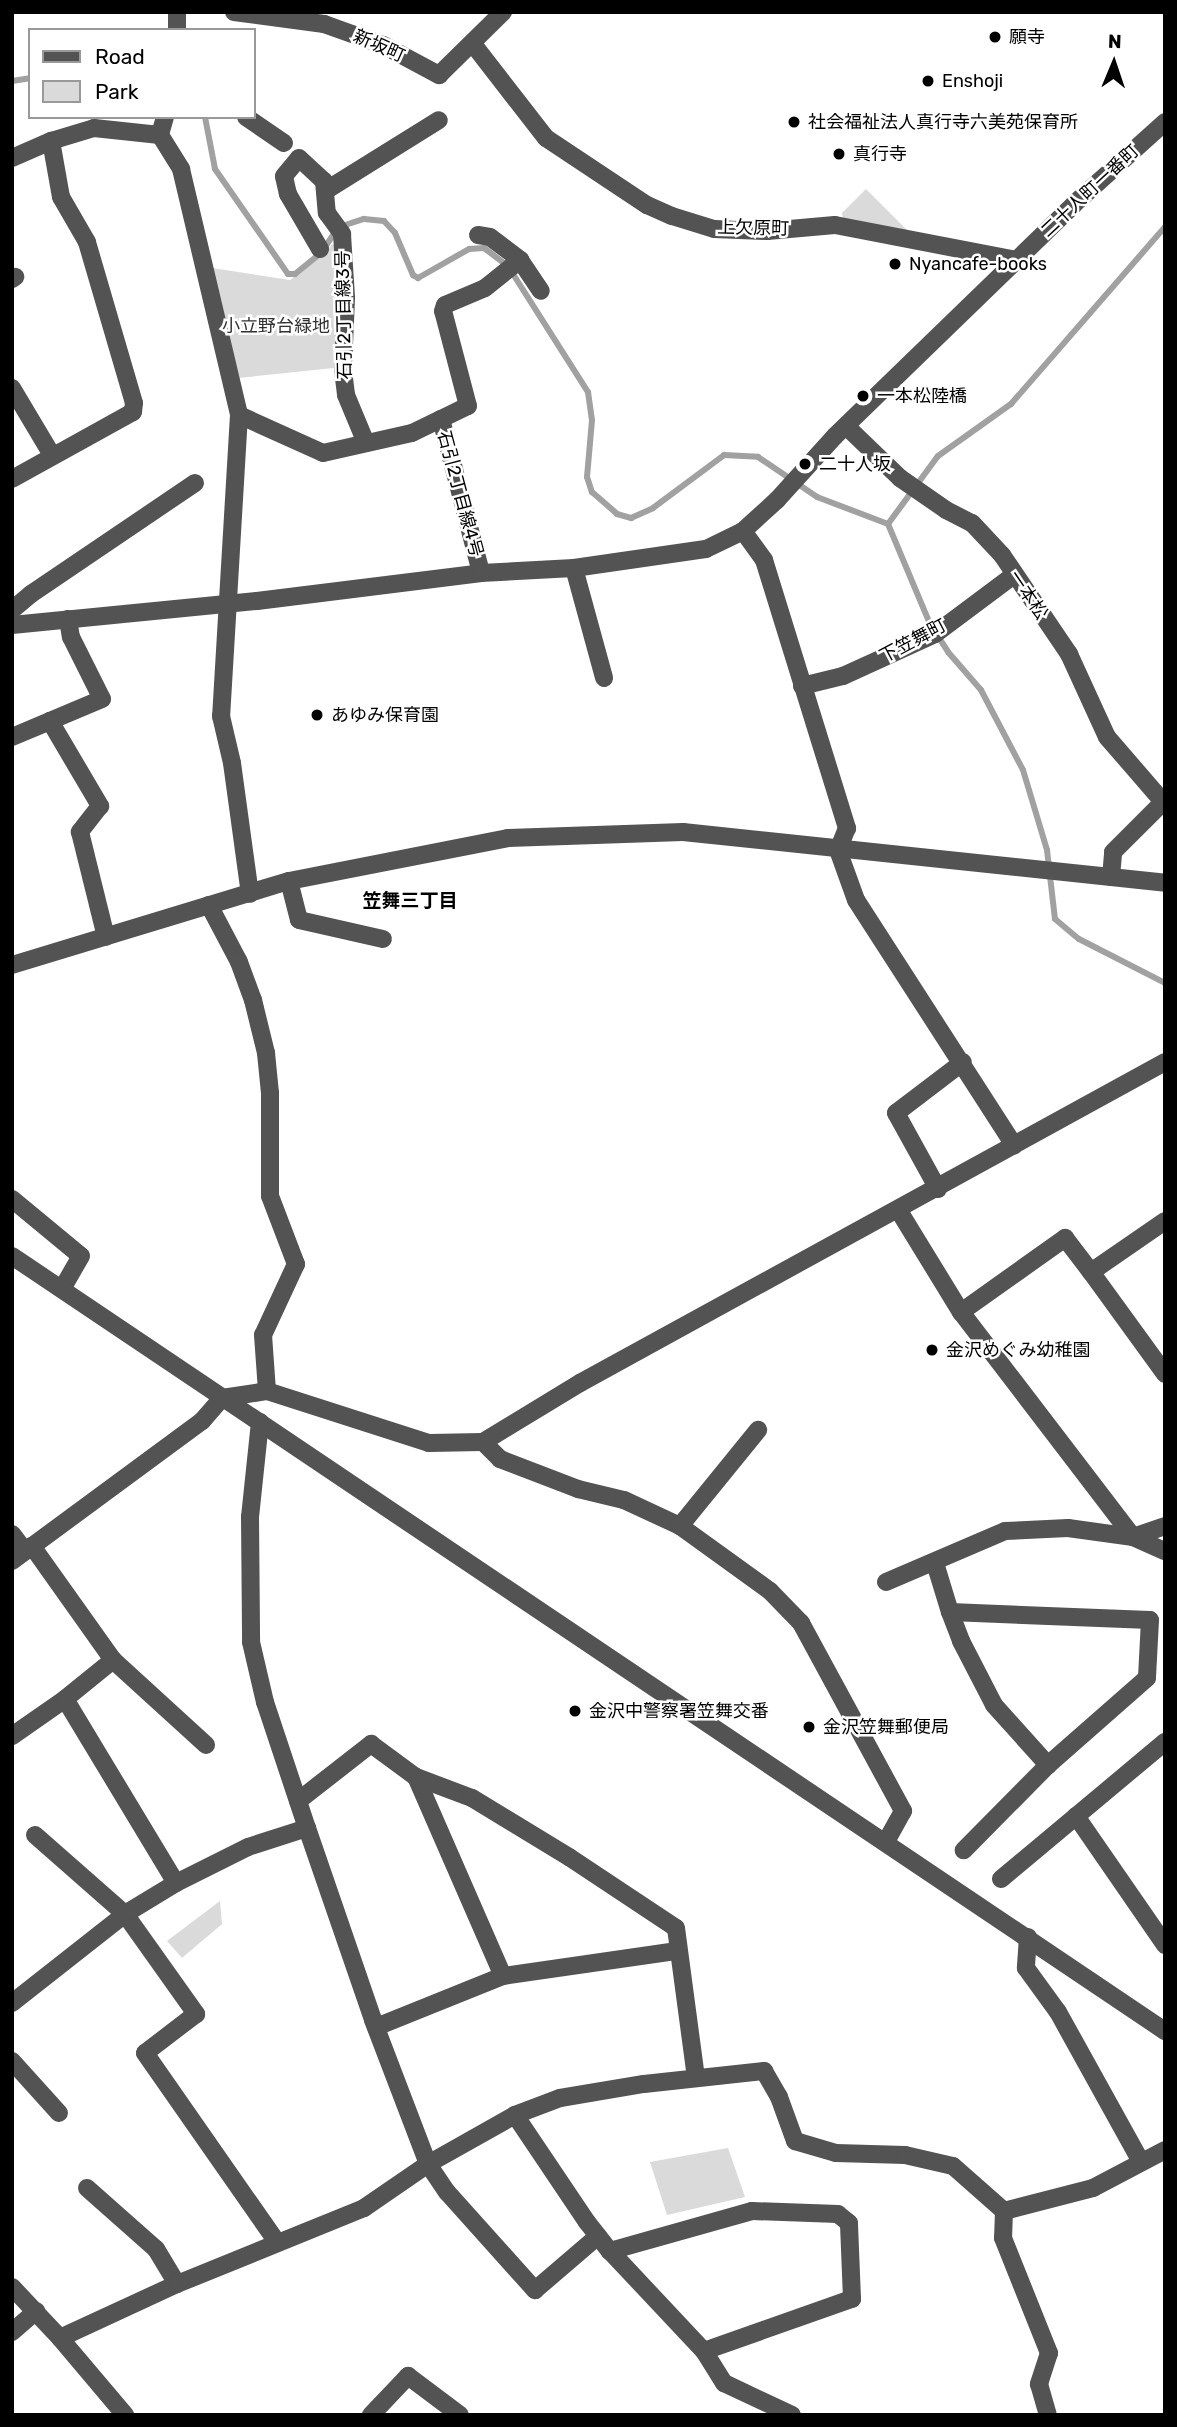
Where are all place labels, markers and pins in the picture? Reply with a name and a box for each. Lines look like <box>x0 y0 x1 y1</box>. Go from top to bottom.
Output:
place label: 願寺 <box>1009 26 1045 48</box>
marker: 願寺 <box>987 29 1003 45</box>
place label: Enshoji <box>942 70 1003 92</box>
marker: Enshoji <box>920 73 936 89</box>
place label: 社会福祉法人真行寺六美苑保育所 <box>808 111 1078 133</box>
marker: 社会福祉法人真行寺六美苑保育所 <box>786 114 802 130</box>
place label: 真行寺 <box>853 143 907 165</box>
marker: 真行寺 <box>831 146 847 162</box>
place label: Nyancafe-books <box>909 253 1047 275</box>
marker: Nyancafe-books <box>887 256 903 272</box>
place label: 一本松陸橋 <box>877 385 967 407</box>
marker: 一本松陸橋 <box>855 388 871 404</box>
place label: 二十人坂 <box>819 453 891 475</box>
marker: 二十人坂 <box>797 456 813 472</box>
place label: あゆみ保育園 <box>331 704 439 726</box>
marker: あゆみ保育園 <box>309 707 325 723</box>
place label: 金沢めぐみ幼稚園 <box>946 1339 1090 1361</box>
marker: 金沢めぐみ幼稚園 <box>924 1342 940 1358</box>
place label: 金沢中警察署笠舞交番 <box>589 1700 769 1722</box>
marker: 金沢中警察署笠舞交番 <box>567 1703 583 1719</box>
place label: 金沢笠舞郵便局 <box>823 1716 949 1738</box>
marker: 金沢笠舞郵便局 <box>801 1719 817 1735</box>

